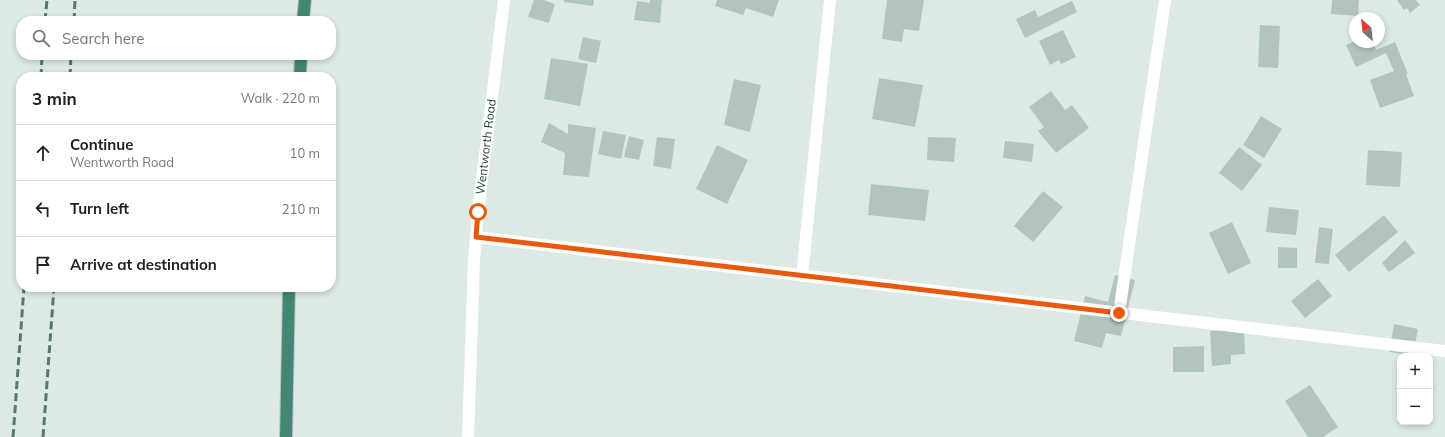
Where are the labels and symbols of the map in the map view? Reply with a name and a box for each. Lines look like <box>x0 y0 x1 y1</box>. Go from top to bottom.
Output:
north arrow <box>1349 12 1385 48</box>
street label: Wentworth Road <box>472 98 499 195</box>
route start <box>469 203 487 221</box>
route end <box>1110 304 1128 322</box>

